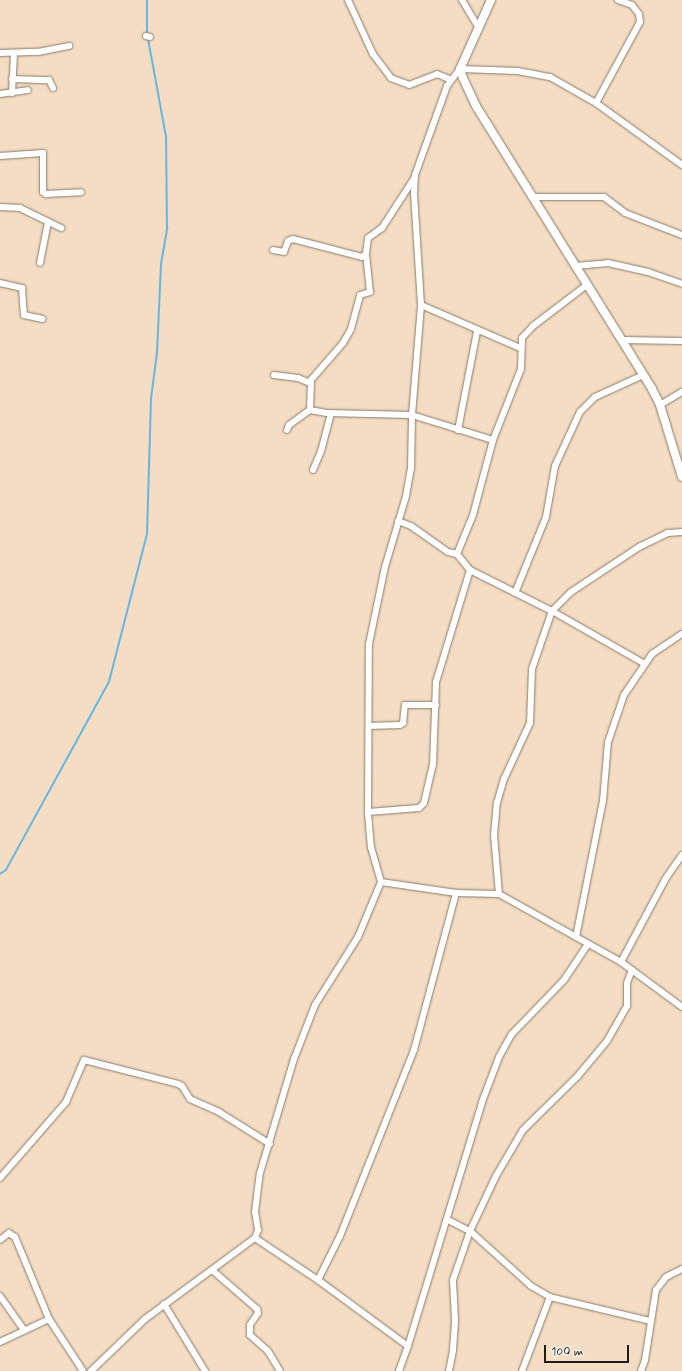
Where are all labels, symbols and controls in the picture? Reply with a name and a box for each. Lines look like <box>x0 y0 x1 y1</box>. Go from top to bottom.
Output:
scale bar <box>546 1337 631 1363</box>
text: 100 m <box>551 1344 583 1360</box>

